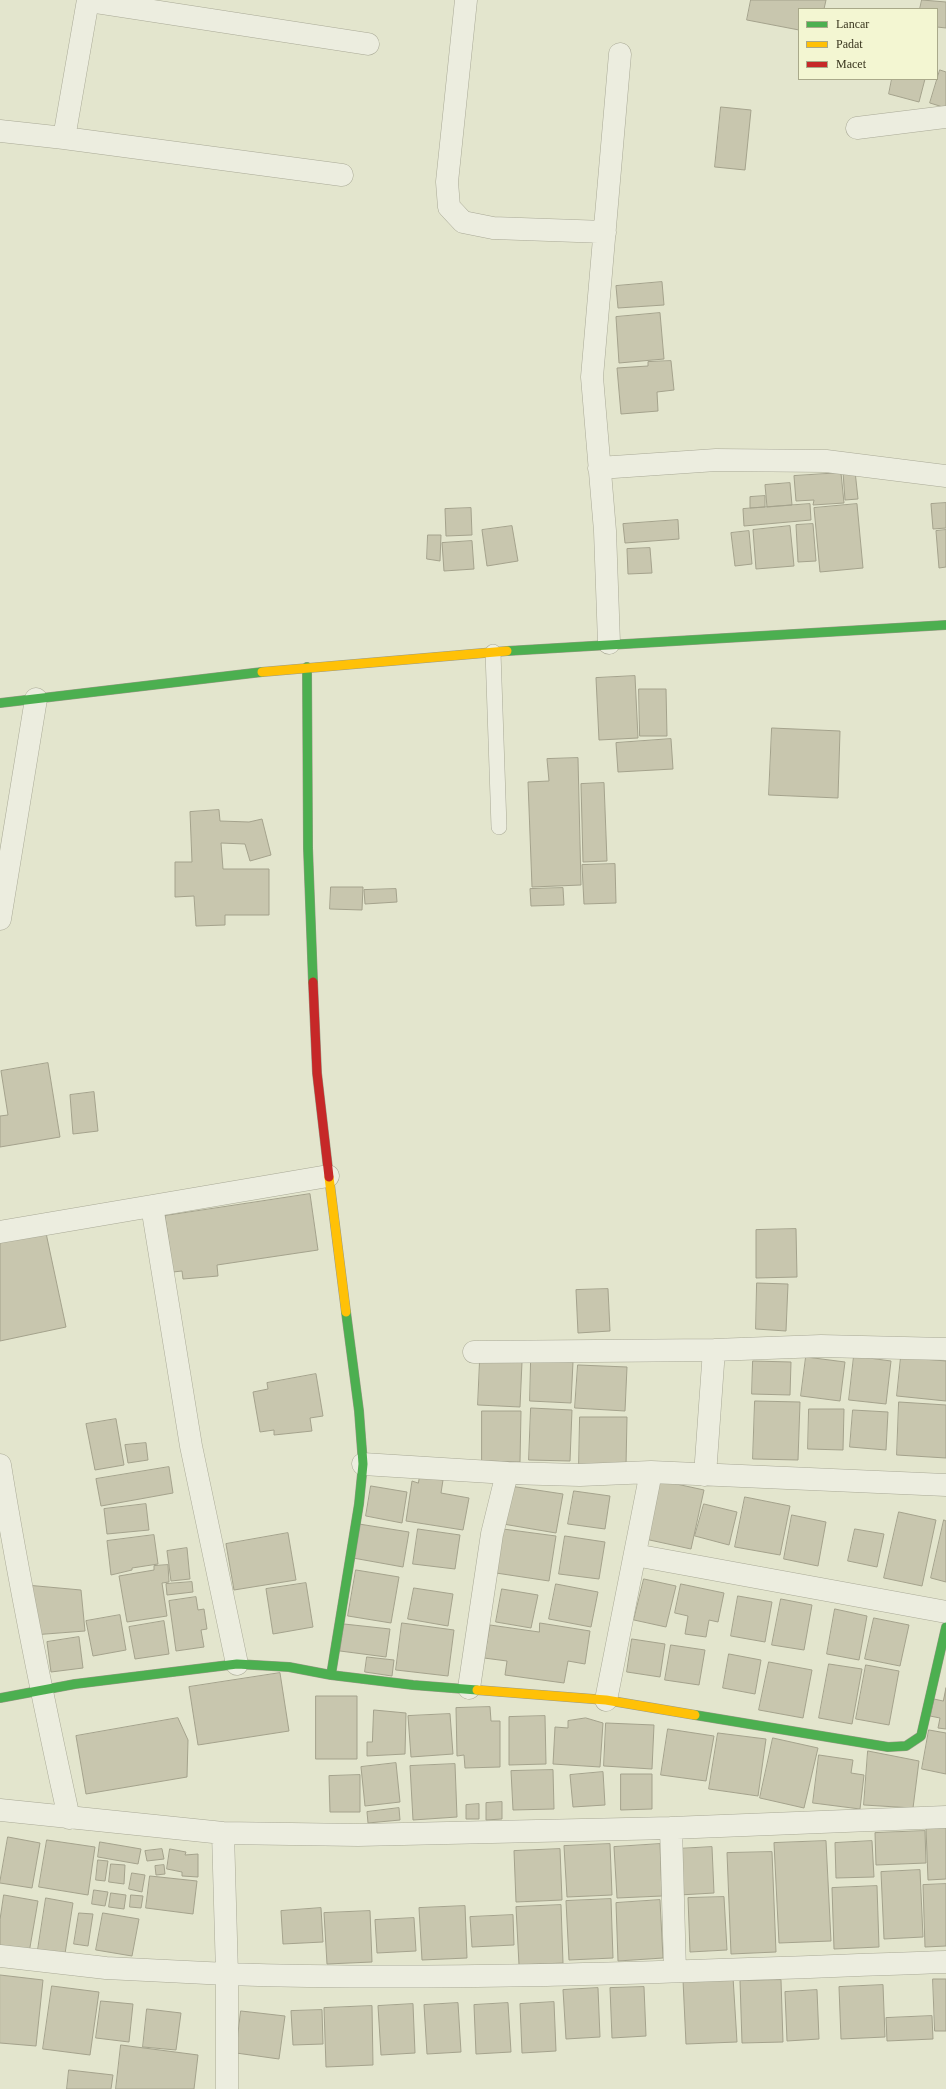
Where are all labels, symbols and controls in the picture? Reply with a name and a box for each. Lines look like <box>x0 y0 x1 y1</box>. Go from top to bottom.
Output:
legend <box>798 8 938 80</box>
text: Lancar <box>836 17 869 31</box>
text: Padat <box>836 37 863 51</box>
text: Macet <box>836 57 866 71</box>

